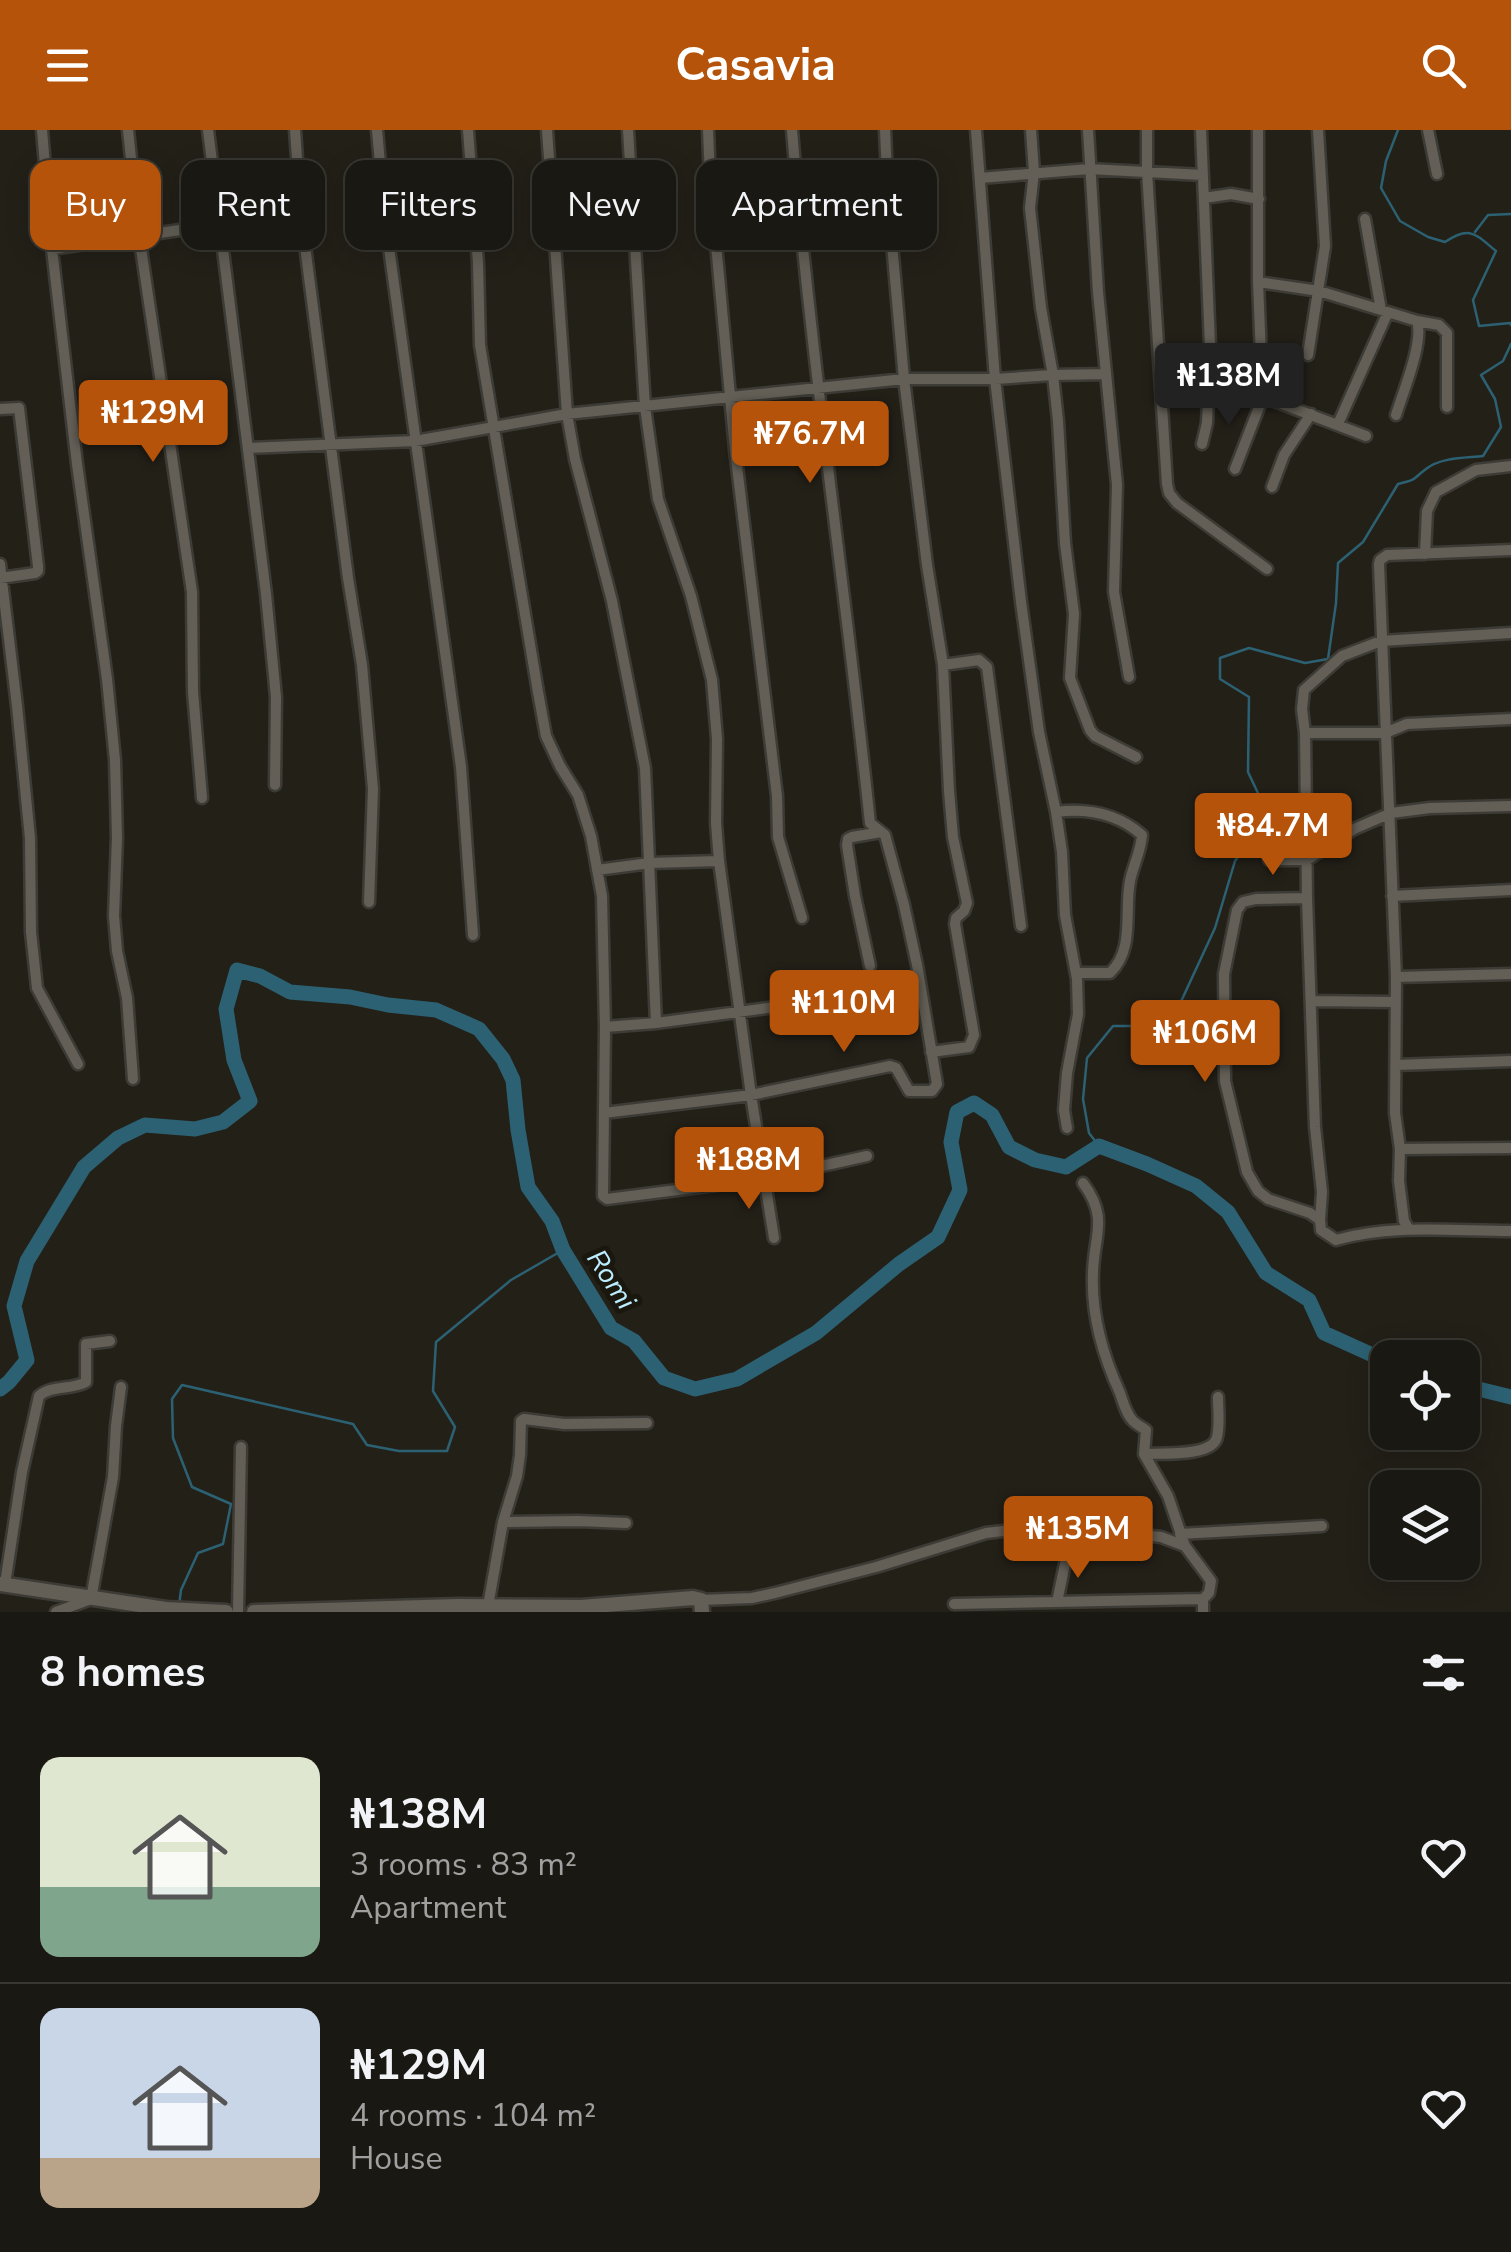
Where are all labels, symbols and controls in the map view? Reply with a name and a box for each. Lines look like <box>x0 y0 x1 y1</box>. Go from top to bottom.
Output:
text: Casavia <box>675 35 836 96</box>
icon: menu <box>40 38 95 93</box>
icon: search <box>1416 38 1471 93</box>
chip: Buy <box>30 160 161 250</box>
chip: Rent <box>181 160 325 250</box>
chip: Filters <box>345 160 512 250</box>
chip: New <box>532 160 676 250</box>
chip: Apartment <box>696 160 937 250</box>
pin: ₦138M <box>1159 343 1299 428</box>
text: ₦138M <box>1177 354 1281 397</box>
pin: ₦129M <box>83 380 223 465</box>
text: ₦129M <box>101 391 205 434</box>
pin: ₦76.7M <box>729 401 891 486</box>
text: ₦76.7M <box>754 412 866 455</box>
pin: ₦84.7M <box>1192 793 1354 878</box>
text: ₦84.7M <box>1217 804 1329 847</box>
pin: ₦110M <box>774 970 914 1055</box>
text: ₦110M <box>792 981 896 1024</box>
pin: ₦106M <box>1135 1000 1275 1085</box>
text: ₦106M <box>1153 1011 1257 1054</box>
pin: ₦188M <box>679 1127 819 1212</box>
text: ₦188M <box>697 1138 801 1181</box>
water label: Romi <box>578 1242 645 1317</box>
map controls <box>1370 1340 1480 1580</box>
button: locate <box>1370 1340 1480 1450</box>
button: layers <box>1370 1470 1480 1580</box>
pin: ₦135M <box>1008 1496 1148 1581</box>
text: ₦135M <box>1026 1507 1130 1550</box>
text: 8 homes <box>40 1644 205 1701</box>
icon: filters <box>1416 1645 1471 1700</box>
text: ₦138M <box>350 1786 487 1843</box>
icon: home <box>120 1797 240 1917</box>
icon: heart <box>1416 1830 1471 1885</box>
text: 3 rooms · 83 m² <box>350 1843 577 1886</box>
text: Apartment <box>350 1886 506 1929</box>
text: ₦129M <box>350 2037 487 2094</box>
icon: home <box>120 2048 240 2168</box>
icon: heart <box>1416 2081 1471 2136</box>
text: 4 rooms · 104 m² <box>350 2094 596 2137</box>
text: House <box>350 2137 443 2180</box>

